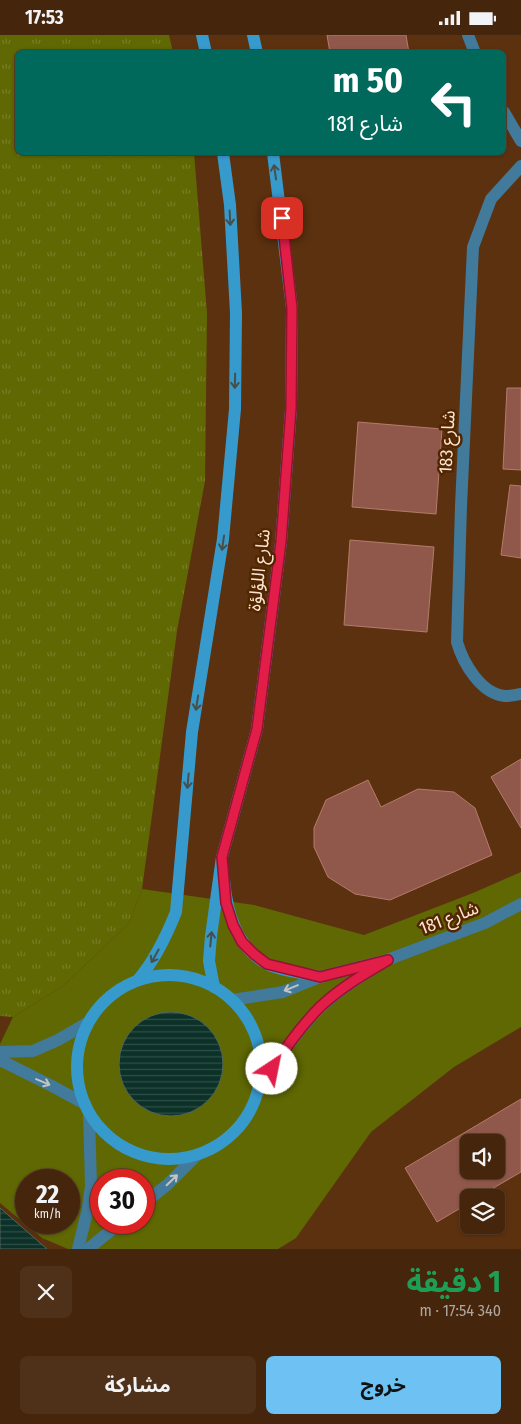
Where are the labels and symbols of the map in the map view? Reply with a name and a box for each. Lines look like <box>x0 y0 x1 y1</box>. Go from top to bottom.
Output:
one-way arrow <box>270 164 280 180</box>
pin <box>261 197 303 239</box>
one-way arrow <box>226 210 235 226</box>
one-way arrow <box>230 372 240 388</box>
street label: شارع 183 <box>434 410 463 474</box>
street label: شارع اللؤلؤة <box>243 528 278 613</box>
one-way arrow <box>217 534 227 550</box>
one-way arrow <box>191 695 201 711</box>
one-way arrow <box>183 773 192 789</box>
street label: شارع 181 <box>416 897 483 942</box>
one-way arrow <box>206 931 216 947</box>
one-way arrow <box>150 948 160 963</box>
one-way arrow <box>283 985 298 994</box>
position arrow <box>245 1042 297 1094</box>
one-way arrow <box>35 1077 50 1087</box>
speed limit sign: 30 <box>90 1169 155 1234</box>
one-way arrow <box>165 1174 178 1186</box>

